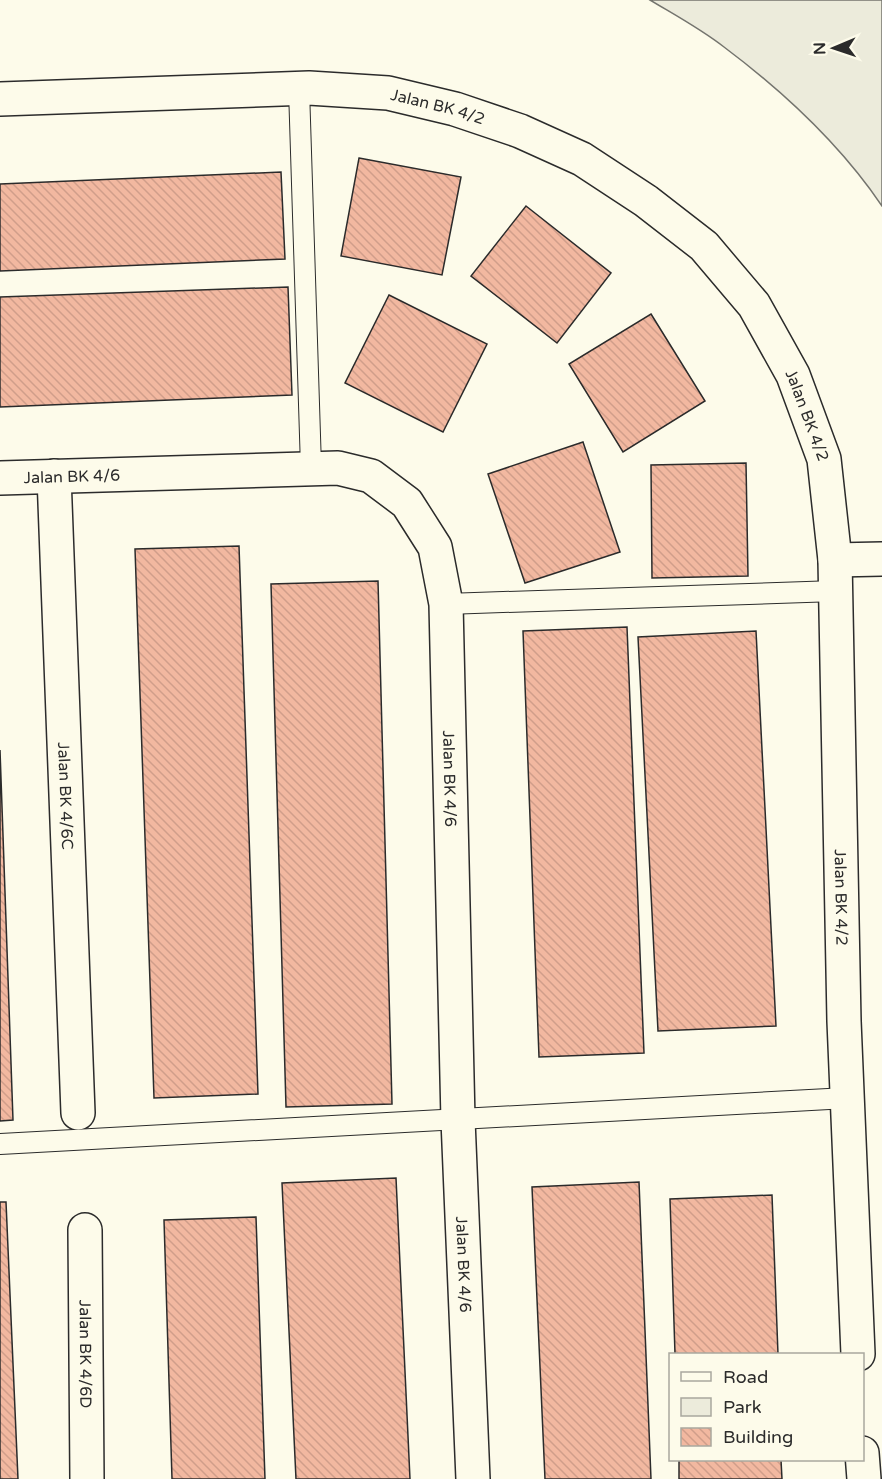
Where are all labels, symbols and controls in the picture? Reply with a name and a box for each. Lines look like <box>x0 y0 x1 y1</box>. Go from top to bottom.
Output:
north arrow <box>804 18 864 78</box>
text: N <box>810 42 830 55</box>
street label: Jalan BK 4/2 <box>389 85 487 129</box>
street label: Jalan BK 4/2 <box>781 366 833 464</box>
street label: Jalan BK 4/6 <box>23 465 121 488</box>
street label: Jalan BK 4/6 <box>438 730 460 827</box>
street label: Jalan BK 4/6C <box>53 742 77 850</box>
street label: Jalan BK 4/2 <box>830 849 852 946</box>
street label: Jalan BK 4/6 <box>451 1216 475 1313</box>
street label: Jalan BK 4/6D <box>75 1300 95 1408</box>
legend <box>669 1353 864 1461</box>
text: Road <box>723 1366 768 1388</box>
text: Park <box>723 1396 762 1418</box>
text: Building <box>723 1426 793 1448</box>

